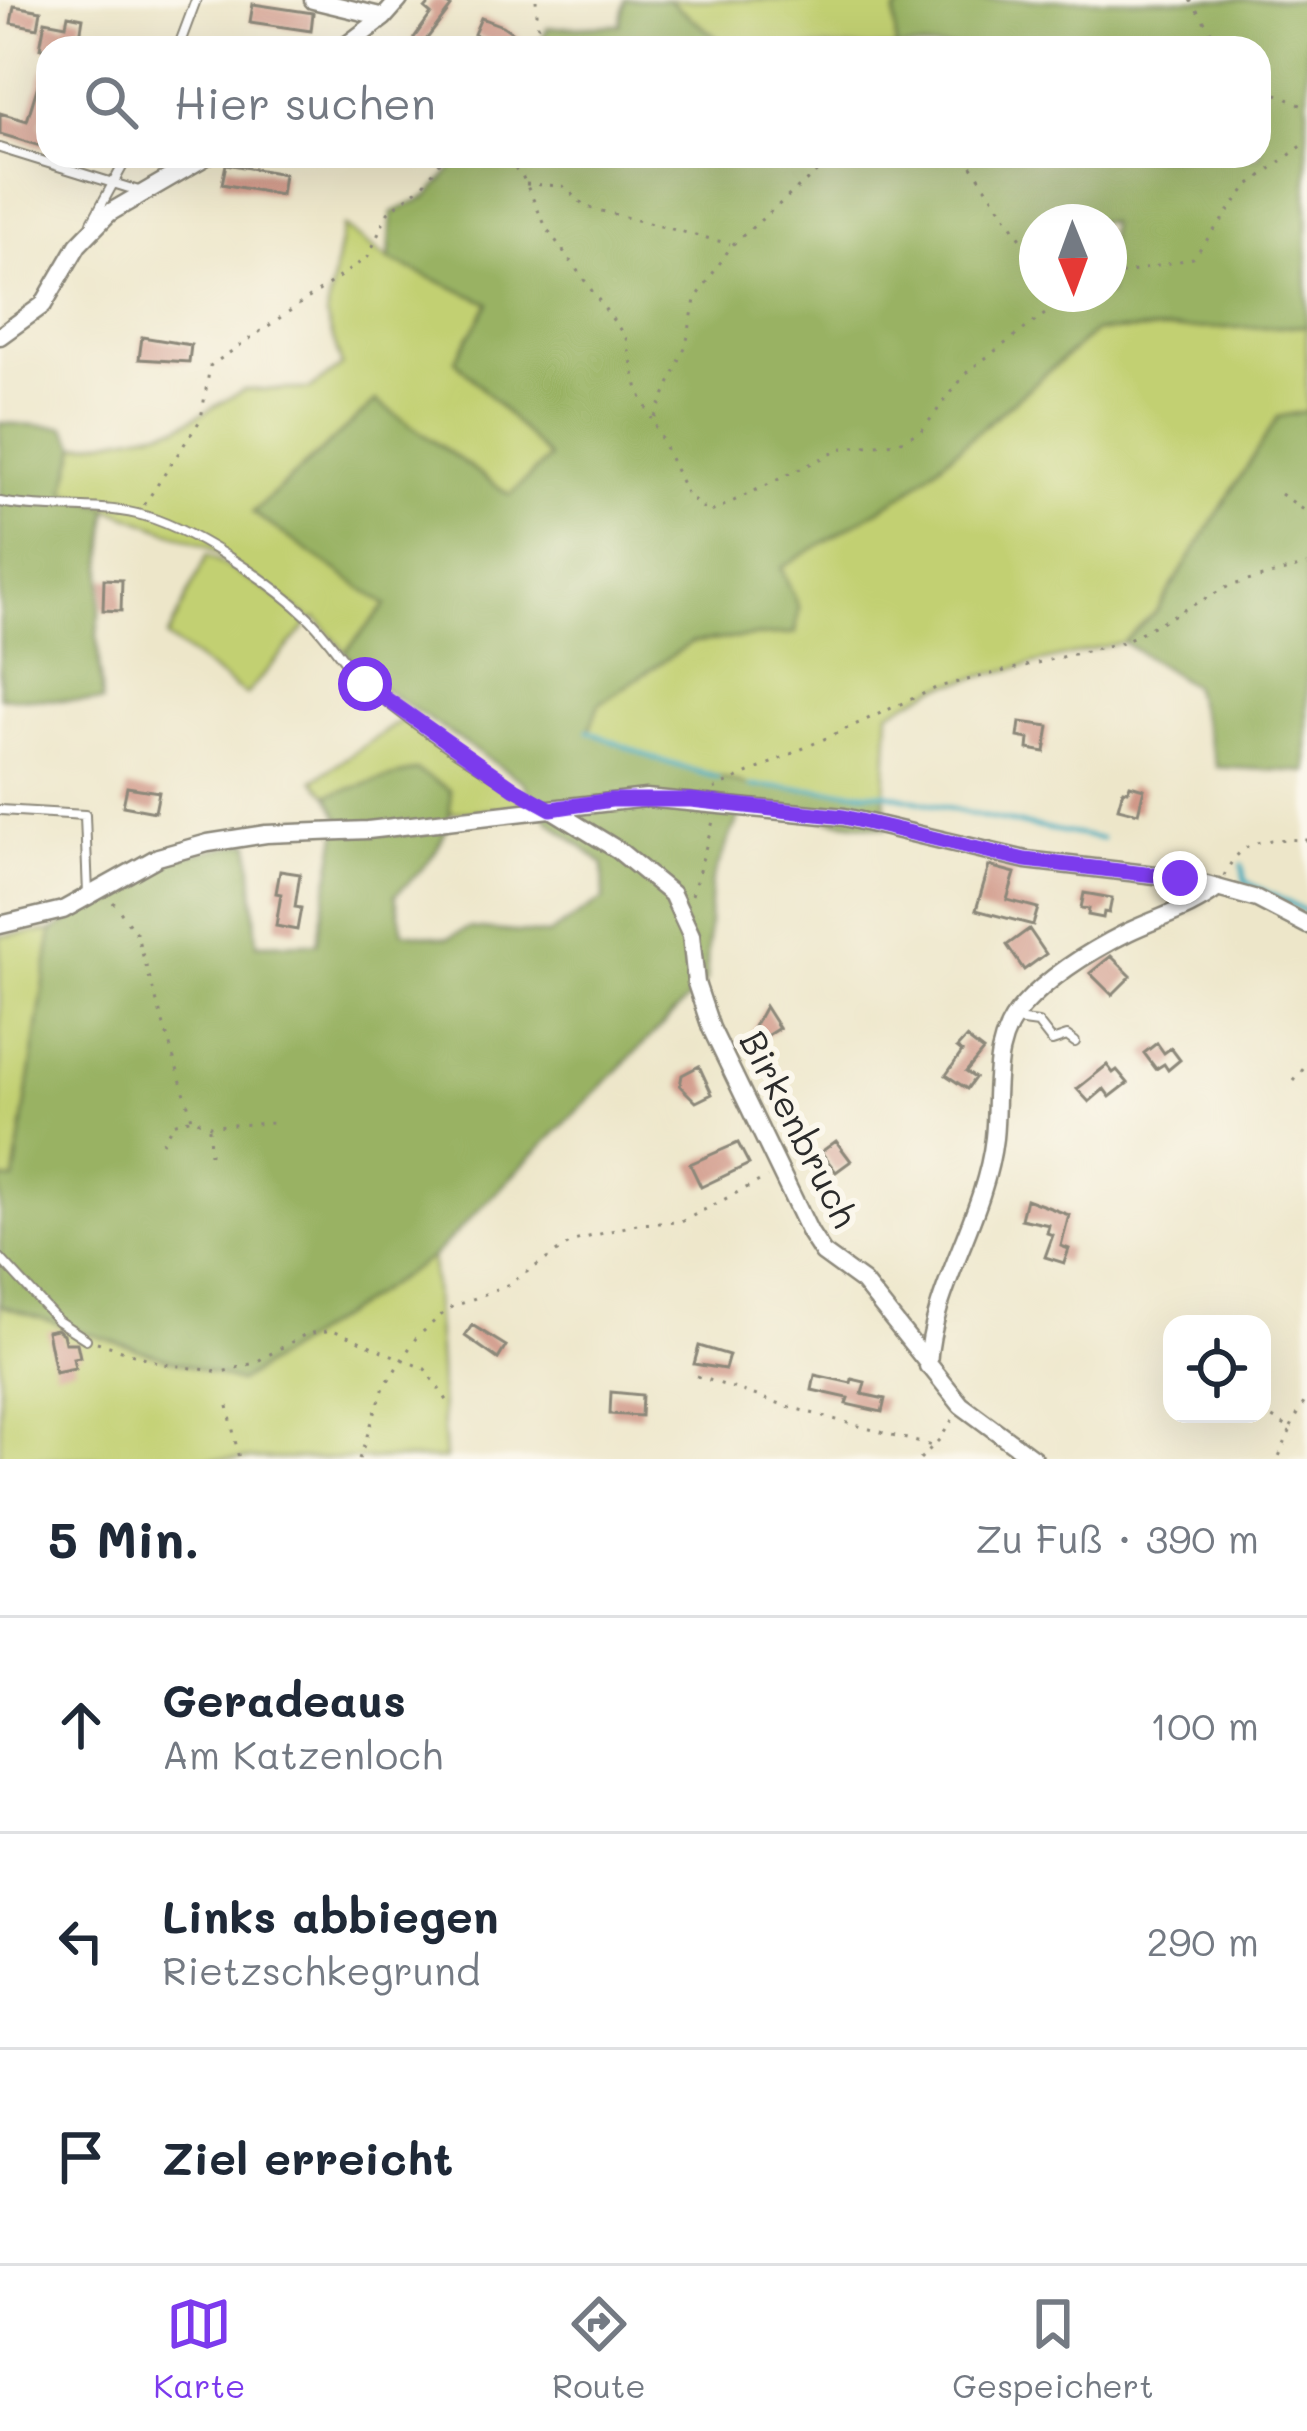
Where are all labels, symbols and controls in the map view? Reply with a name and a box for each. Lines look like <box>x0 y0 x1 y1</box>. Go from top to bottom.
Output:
search box <box>36 36 1271 168</box>
icon: search <box>78 69 144 135</box>
text: Hier suchen <box>174 73 436 131</box>
north arrow <box>1019 204 1127 312</box>
route start <box>338 657 392 711</box>
route end <box>1153 851 1207 905</box>
street label: Birkenbruch <box>731 1022 870 1235</box>
map controls <box>1163 1315 1271 1423</box>
button: locate <box>1163 1315 1271 1423</box>
text: 5 Min. <box>48 1504 200 1571</box>
text: Zu Fuß · 390 m <box>976 1512 1259 1563</box>
text: Geradeaus <box>162 1670 406 1728</box>
icon: ahead <box>48 1692 114 1758</box>
text: 100 m <box>1150 1699 1259 1750</box>
text: Am Katzenloch <box>162 1728 443 1779</box>
text: Links abbiegen <box>162 1886 499 1944</box>
icon: left <box>48 1908 114 1974</box>
text: 290 m <box>1147 1915 1259 1966</box>
text: Rietzschkegrund <box>162 1944 481 1995</box>
icon: arrive <box>48 2124 114 2190</box>
text: Ziel erreicht <box>162 2128 453 2186</box>
tab: Karte <box>153 2291 245 2406</box>
tab: Route <box>552 2291 646 2406</box>
tab: Gespeichert <box>952 2291 1154 2406</box>

